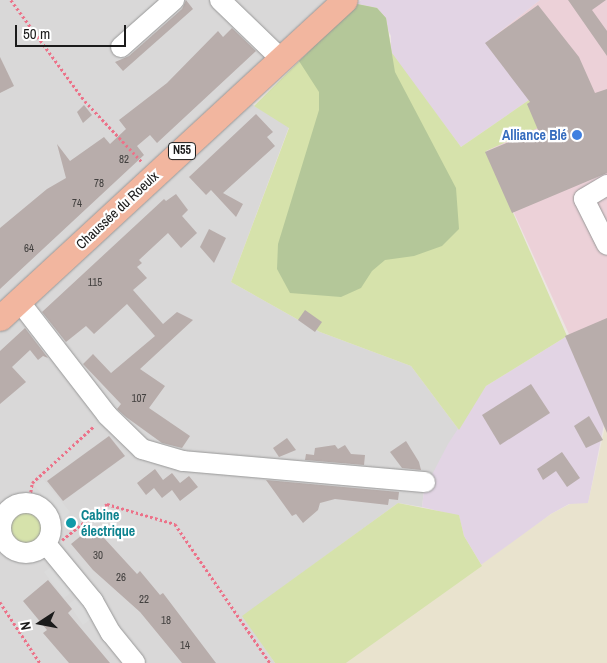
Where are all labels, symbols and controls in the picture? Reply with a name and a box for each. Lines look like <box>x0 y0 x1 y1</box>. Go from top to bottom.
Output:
scale bar <box>18 15 129 47</box>
text: 50 m <box>23 23 50 44</box>
place label: Alliance Blé <box>502 127 567 143</box>
marker: Alliance Blé <box>571 129 583 141</box>
road number: N55 <box>167 142 197 160</box>
house number: 82 <box>119 152 129 166</box>
street label: Chaussée du Roeulx <box>72 168 162 252</box>
house number: 78 <box>94 176 104 190</box>
house number: 74 <box>72 196 82 210</box>
house number: 64 <box>24 241 34 255</box>
house number: 115 <box>88 275 102 289</box>
house number: 107 <box>131 391 147 405</box>
place label: Cabine électrique <box>81 507 135 540</box>
marker: Cabine électrique <box>65 517 77 529</box>
house number: 30 <box>93 548 103 562</box>
house number: 26 <box>116 570 126 584</box>
house number: 22 <box>139 592 149 606</box>
north arrow <box>15 598 65 648</box>
house number: 18 <box>161 613 171 627</box>
text: N <box>16 620 35 632</box>
house number: 14 <box>180 638 190 652</box>

